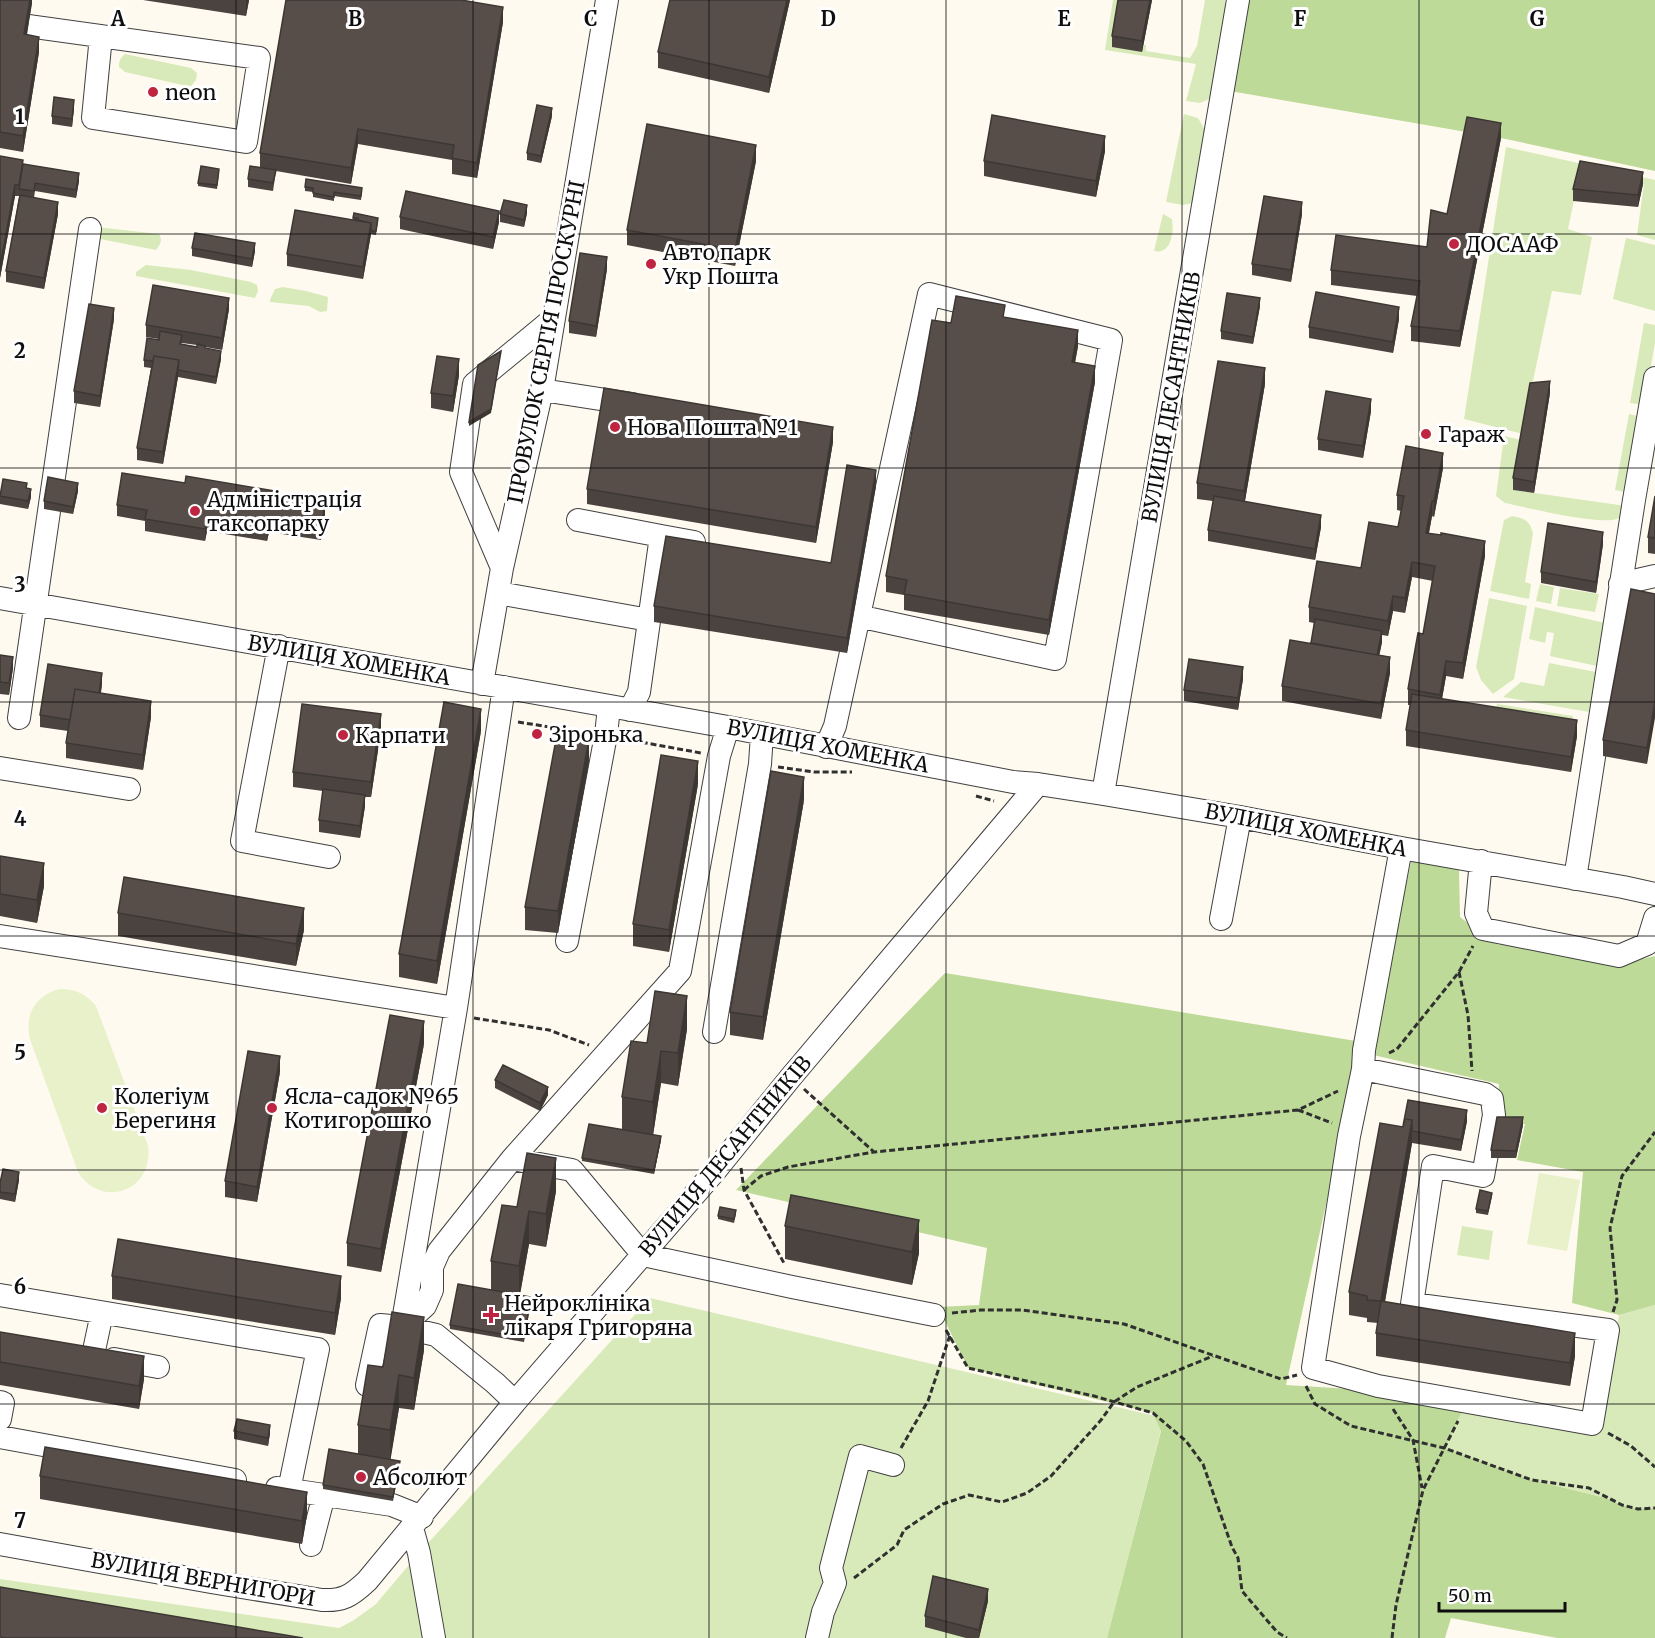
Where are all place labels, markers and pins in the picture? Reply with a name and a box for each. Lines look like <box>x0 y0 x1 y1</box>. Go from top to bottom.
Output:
place label: neon <box>165 79 216 106</box>
marker: neon <box>146 85 160 99</box>
place label: ДОСААФ <box>1466 231 1558 258</box>
marker: ДОСААФ <box>1447 237 1461 251</box>
place label: Авто парк Укр Пошта <box>662 239 779 290</box>
marker: Авто парк Укр Пошта <box>644 257 658 271</box>
place label: Нова Пошта №1 <box>627 414 798 441</box>
marker: Нова Пошта №1 <box>608 420 622 434</box>
place label: Гараж <box>1438 421 1505 448</box>
marker: Гараж <box>1419 427 1433 441</box>
place label: Адміністрація таксопарку <box>206 486 362 537</box>
marker: Адміністрація таксопарку <box>188 504 202 518</box>
place label: Зіронька <box>549 721 643 748</box>
place label: Карпати <box>355 722 446 749</box>
marker: Зіронька <box>530 727 544 741</box>
marker: Карпати <box>336 728 350 742</box>
place label: Колегіум Берегиня <box>114 1083 216 1134</box>
place label: Ясла-садок №65 Котигорошко <box>284 1083 459 1134</box>
marker: Колегіум Берегиня <box>95 1101 109 1115</box>
marker: Ясла-садок №65 Котигорошко <box>265 1101 279 1115</box>
place label: Нейроклініка лікаря Григоряна <box>504 1290 693 1341</box>
marker: Нейроклініка лікаря Григоряна <box>482 1306 500 1324</box>
place label: Абсолют <box>372 1464 467 1491</box>
marker: Абсолют <box>354 1470 368 1484</box>

